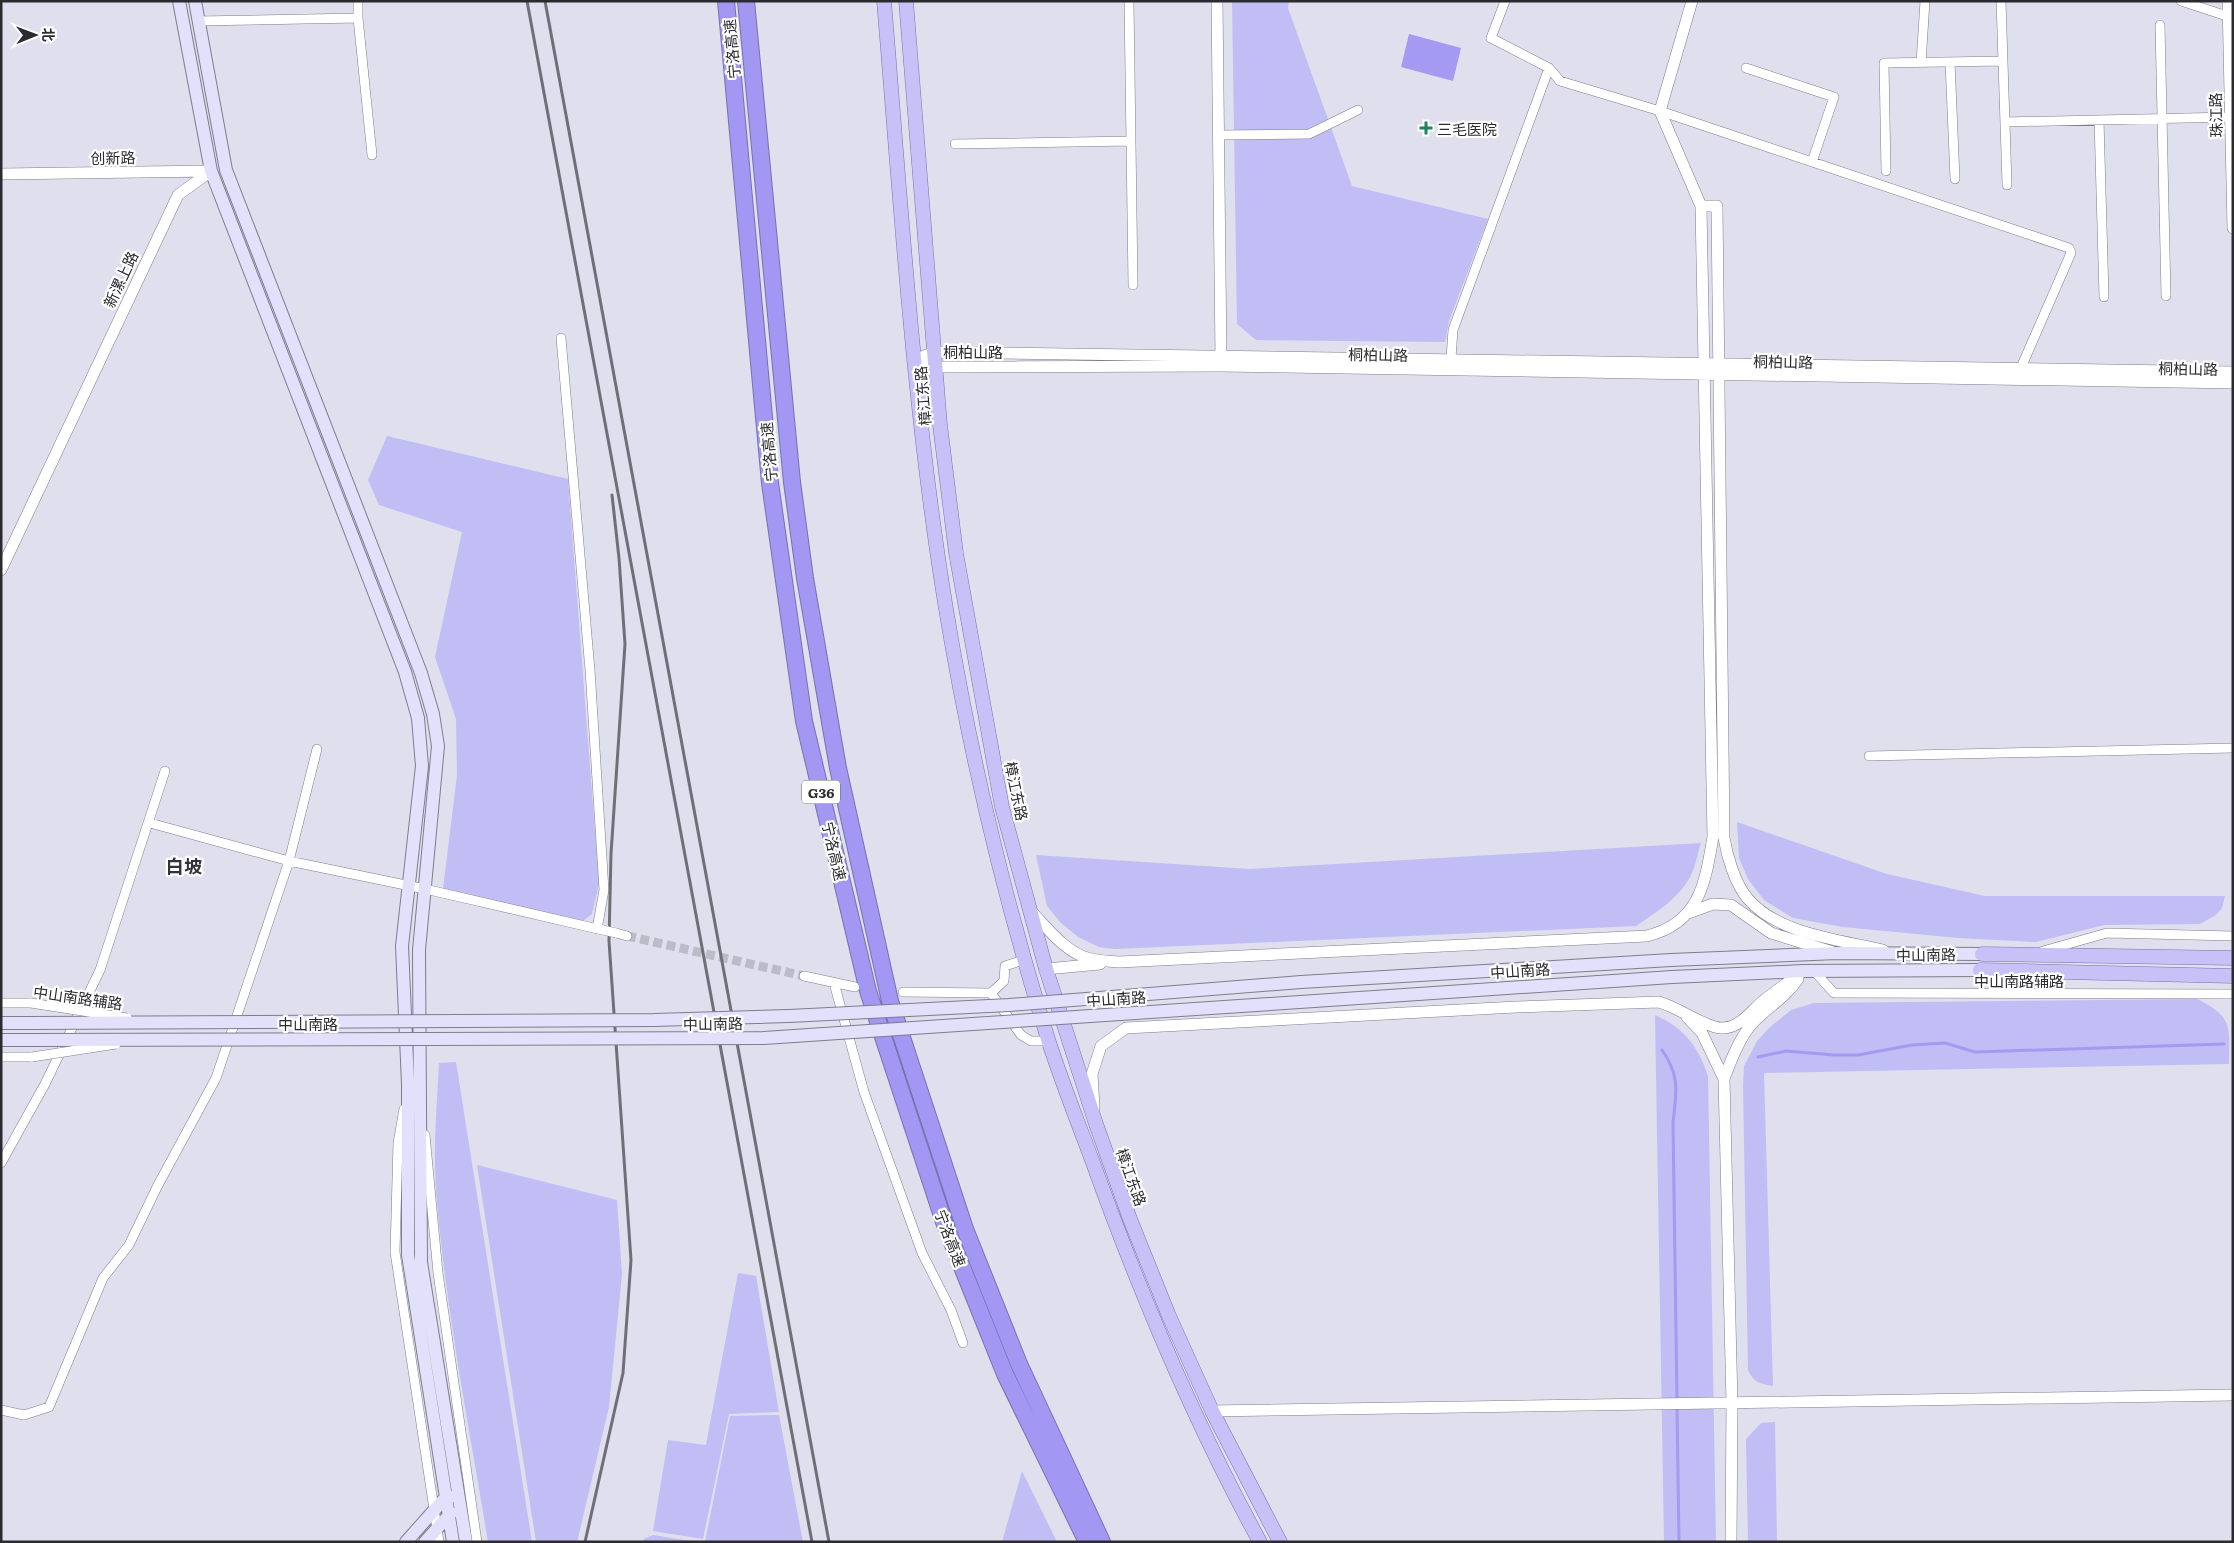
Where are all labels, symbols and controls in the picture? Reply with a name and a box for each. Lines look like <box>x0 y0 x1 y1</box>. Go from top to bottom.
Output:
north arrow <box>10 10 60 60</box>
street label: 宁洛高速 <box>717 18 745 80</box>
text: 北 <box>39 28 59 42</box>
street label: 珠江路 <box>2203 92 2227 138</box>
place label: 三毛医院 <box>1437 117 1497 140</box>
marker: 三毛医院 <box>1419 121 1433 135</box>
street label: 创新路 <box>90 145 136 169</box>
street label: 新漯上路 <box>97 247 143 311</box>
street label: 桐柏山路 <box>943 340 1003 363</box>
street label: 桐柏山路 <box>1348 342 1408 366</box>
street label: 桐柏山路 <box>1753 349 1813 373</box>
street label: 桐柏山路 <box>2158 356 2218 380</box>
street label: 樟江东路 <box>908 365 936 427</box>
street label: 宁洛高速 <box>754 421 782 483</box>
street label: 樟江东路 <box>1000 759 1034 823</box>
road number: G36 <box>802 780 840 804</box>
street label: 宁洛高速 <box>817 819 853 883</box>
district label: 白坡 <box>166 852 202 879</box>
street label: 中山南路 <box>1896 942 1956 966</box>
street label: 中山南路 <box>1489 956 1551 984</box>
street label: 中山南路辅路 <box>1974 969 2064 992</box>
street label: 中山南路辅路 <box>32 979 124 1015</box>
street label: 中山南路 <box>1085 984 1147 1012</box>
street label: 中山南路 <box>683 1011 743 1035</box>
street label: 中山南路 <box>278 1012 338 1035</box>
street label: 樟江东路 <box>1111 1145 1153 1209</box>
street label: 宁洛高速 <box>930 1206 972 1270</box>

